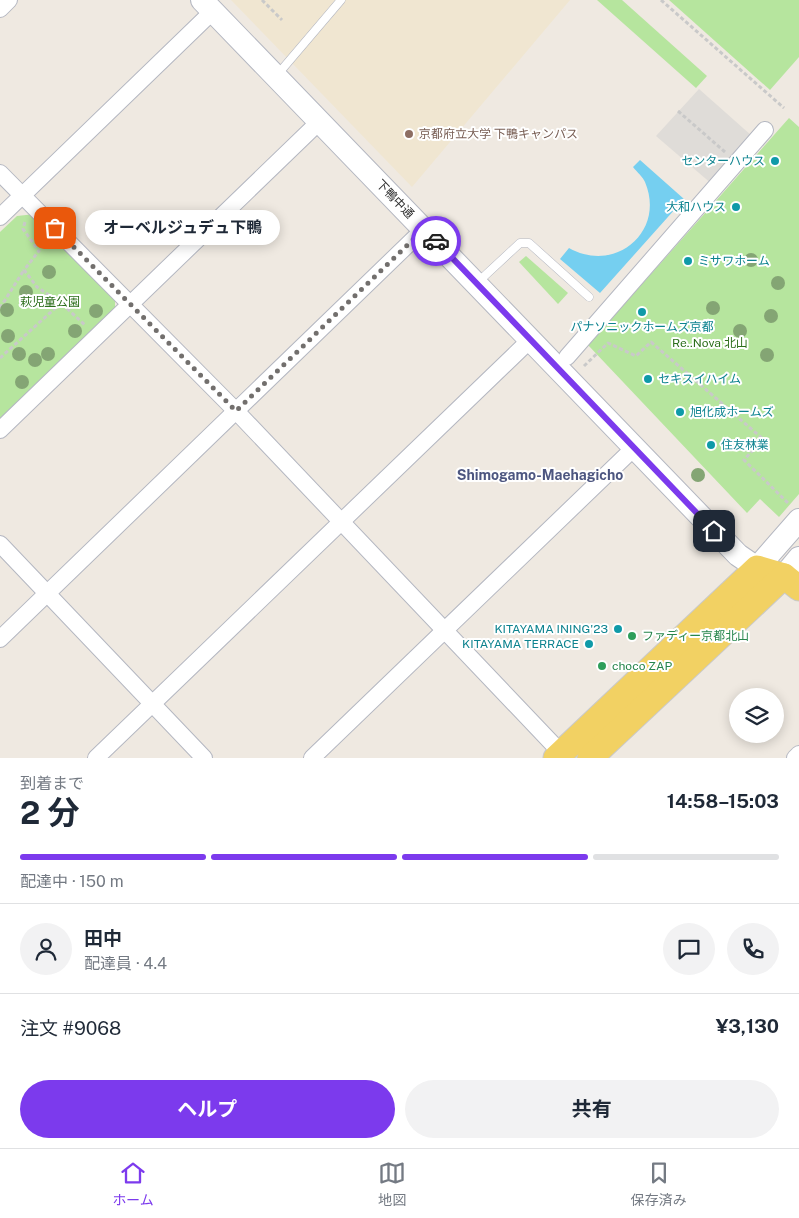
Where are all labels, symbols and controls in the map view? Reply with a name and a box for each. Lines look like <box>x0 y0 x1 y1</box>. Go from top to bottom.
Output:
place label: 京都府立大学 下鴨キャンパス <box>419 127 578 141</box>
marker: 京都府立大学 下鴨キャンパス <box>403 128 415 140</box>
place label: センターハウス <box>681 154 765 168</box>
marker: センターハウス <box>769 155 781 167</box>
street label: 下鴨中通 <box>373 177 417 221</box>
place label: 大和ハウス <box>666 200 726 214</box>
marker: 大和ハウス <box>730 201 742 213</box>
pin <box>34 207 76 249</box>
callout: オーベルジュデュ下鴨 <box>85 210 280 246</box>
icon: bag <box>41 214 69 242</box>
courier <box>411 216 461 266</box>
text: オーベルジュデュ下鴨 <box>103 218 262 237</box>
icon: car <box>422 227 450 255</box>
place label: ミサワホーム <box>698 254 770 268</box>
marker: ミサワホーム <box>682 255 694 267</box>
park label: 萩児童公園 <box>20 295 80 309</box>
marker: パナソニックホームズ京都 <box>636 306 648 318</box>
place label: パナソニックホームズ京都 <box>570 320 714 334</box>
park label: Re..Nova 北山 <box>672 336 748 350</box>
place label: セキスイハイム <box>658 372 741 386</box>
marker: セキスイハイム <box>642 373 654 385</box>
place label: 旭化成ホームズ <box>690 405 774 419</box>
marker: 旭化成ホームズ <box>674 406 686 418</box>
place label: 住友林業 <box>721 438 769 452</box>
marker: 住友林業 <box>705 439 717 451</box>
district label: Shimogamo-Maehagicho <box>457 467 623 483</box>
pin <box>693 510 735 552</box>
icon: home <box>700 517 728 545</box>
place label: KITAYAMA INING'23 <box>494 622 608 636</box>
marker: KITAYAMA INING'23 <box>612 623 624 635</box>
place label: ファディー京都北山 <box>642 629 749 643</box>
marker: ファディー京都北山 <box>626 630 638 642</box>
place label: KITAYAMA TERRACE <box>462 637 579 651</box>
marker: KITAYAMA TERRACE <box>583 638 595 650</box>
place label: choco ZAP <box>612 659 672 673</box>
marker: choco ZAP <box>596 660 608 672</box>
map controls <box>729 688 784 743</box>
button: layers <box>729 688 784 743</box>
text: 到着まで <box>20 774 84 793</box>
text: 14:58–15:03 <box>667 790 779 812</box>
text: 2 分 <box>20 794 80 831</box>
text: 配達中 · 150 m <box>20 872 124 891</box>
button: person <box>20 923 72 975</box>
button: chat <box>663 923 715 975</box>
button: phone <box>727 923 779 975</box>
text: 田中 <box>84 927 122 949</box>
text: 配達員 · 4.4 <box>84 954 167 973</box>
text: ¥3,130 <box>716 1015 779 1037</box>
text: 注文 #9068 <box>20 1017 121 1039</box>
button: ヘルプ <box>20 1080 395 1138</box>
button: 共有 <box>405 1080 779 1138</box>
tab: ホーム <box>112 1159 154 1209</box>
tab: 地図 <box>378 1159 406 1209</box>
tab: 保存済み <box>631 1159 687 1209</box>

